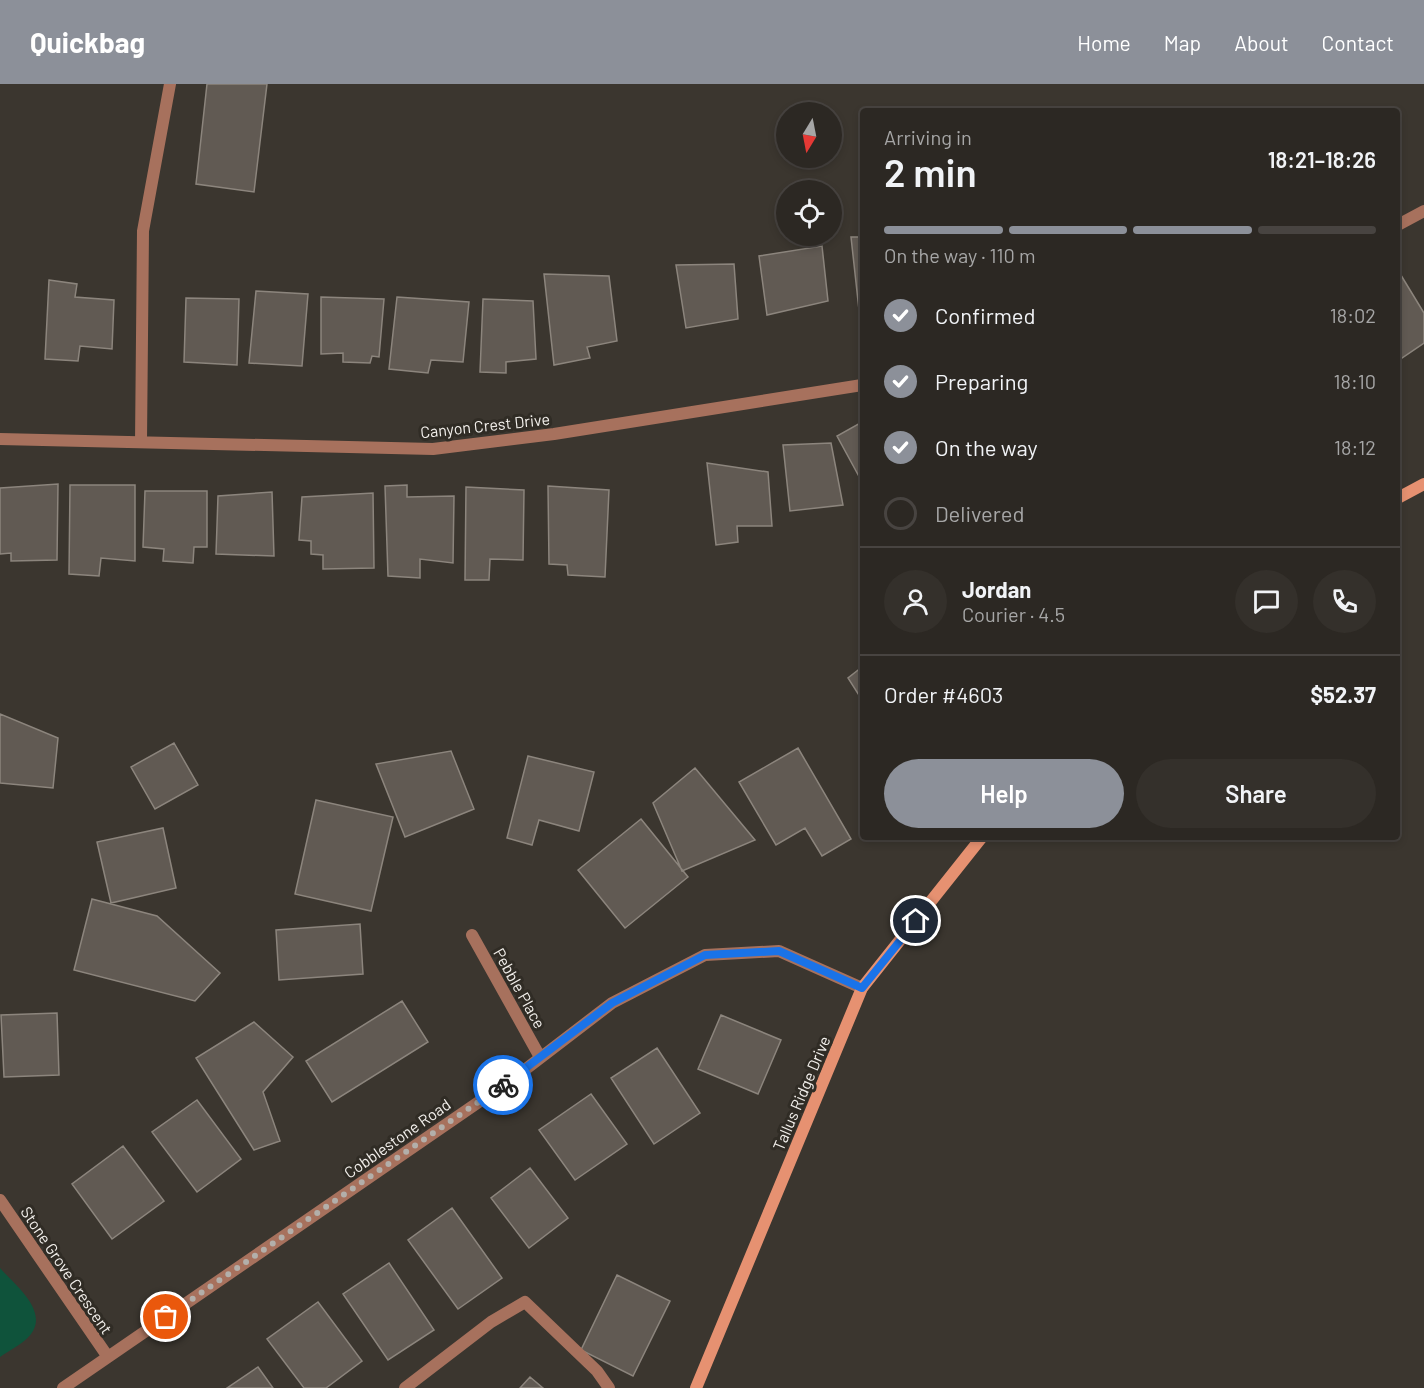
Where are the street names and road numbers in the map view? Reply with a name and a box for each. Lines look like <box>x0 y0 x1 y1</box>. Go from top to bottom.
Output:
street label: Canyon Crest Drive <box>419 409 551 441</box>
street label: Pebble Place <box>490 945 550 1031</box>
street label: Tallus Ridge Drive <box>768 1033 834 1153</box>
street label: Cobblestone Road <box>340 1094 454 1182</box>
street label: Stone Grove Crescent <box>17 1203 117 1337</box>

